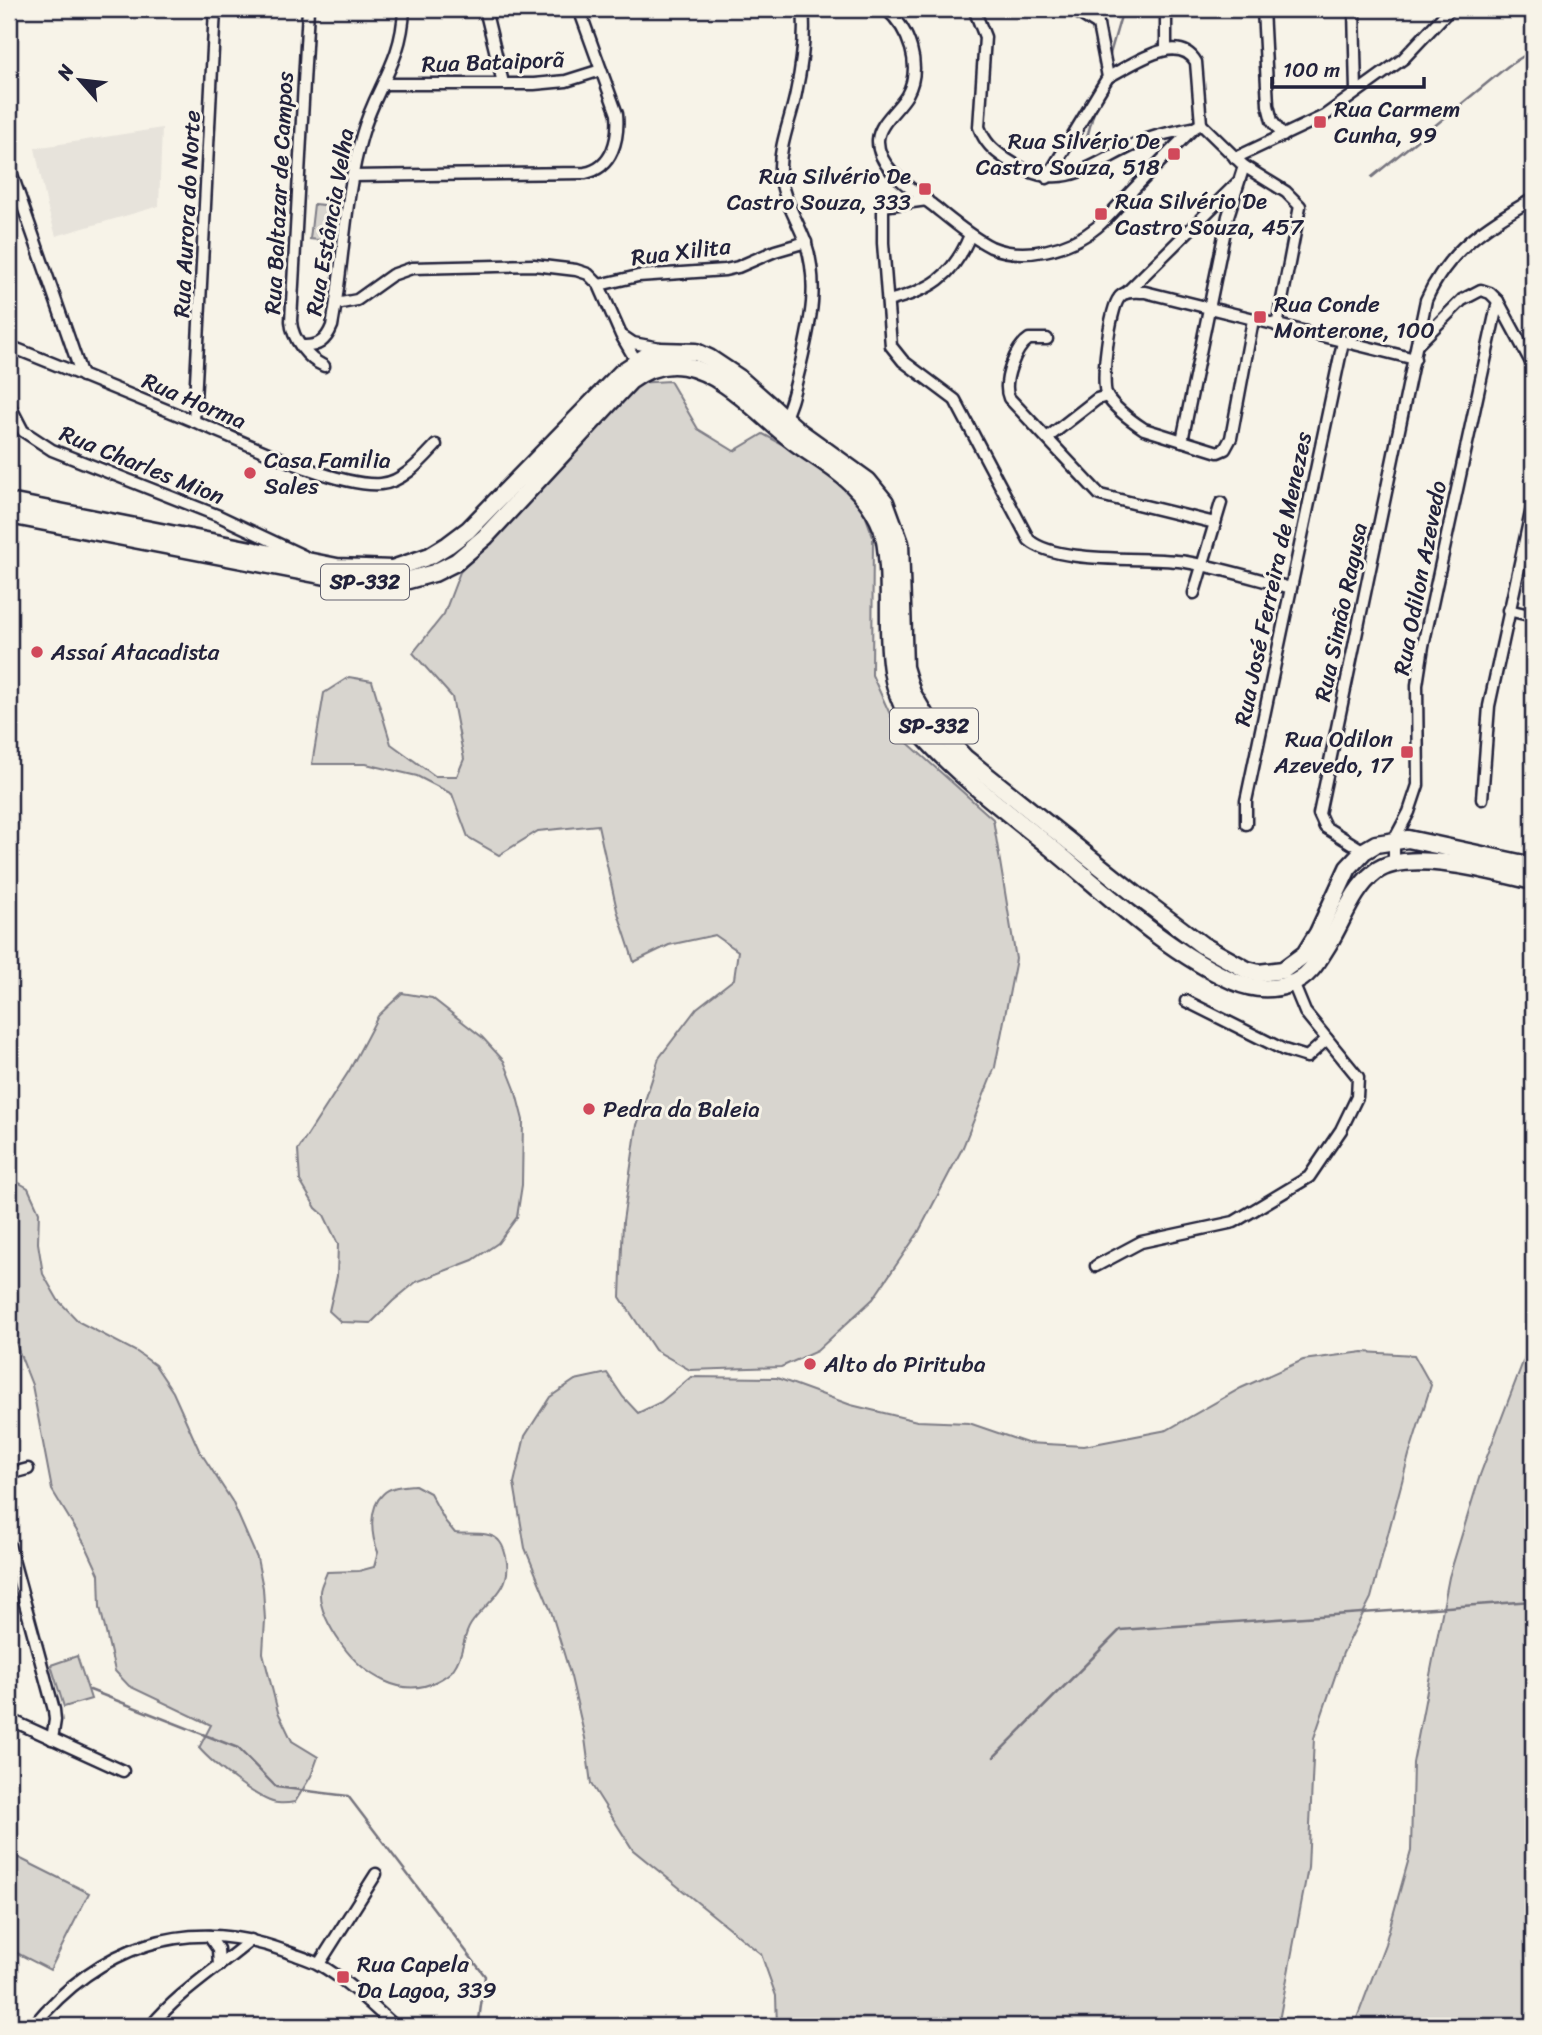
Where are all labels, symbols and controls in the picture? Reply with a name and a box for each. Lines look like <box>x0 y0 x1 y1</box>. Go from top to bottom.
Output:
street label: Rua Bataiporã <box>421 39 565 85</box>
north arrow <box>46 46 116 116</box>
scale bar <box>1272 46 1425 90</box>
text: 100 m <box>1283 51 1340 89</box>
text: N <box>47 58 83 87</box>
street label: Rua Baltazar de Campos <box>252 70 306 316</box>
place label: Rua Carmem Cunha, 99 <box>1334 89 1460 156</box>
street label: Rua Aurora do Norte <box>161 109 213 319</box>
marker: Rua Carmem Cunha, 99 <box>1312 114 1328 130</box>
place label: Rua Silvério De Castro Souza, 518 <box>976 121 1160 188</box>
street label: Rua Estância Velha <box>293 125 367 319</box>
marker: Rua Silvério De Castro Souza, 518 <box>1166 146 1182 162</box>
place label: Rua Silvério De Castro Souza, 333 <box>727 156 911 223</box>
marker: Rua Silvério De Castro Souza, 333 <box>917 181 933 197</box>
place label: Rua Silvério De Castro Souza, 457 <box>1115 181 1305 248</box>
marker: Rua Silvério De Castro Souza, 457 <box>1093 206 1109 222</box>
street label: Rua Xilita <box>629 226 733 278</box>
place label: Rua Conde Monterone, 100 <box>1274 284 1435 351</box>
marker: Rua Conde Monterone, 100 <box>1252 309 1268 325</box>
street label: Rua Horma <box>135 361 253 441</box>
street label: Rua Charles Mion <box>53 413 231 517</box>
street label: Rua José Ferreira de Menezes <box>1222 428 1324 730</box>
place label: Casa Familia Sales <box>264 440 391 507</box>
marker: Casa Familia Sales <box>242 465 258 481</box>
street label: Rua Odilon Azevedo <box>1381 477 1459 679</box>
street label: Rua Simão Ragusa <box>1302 519 1380 705</box>
road number: SP-332 <box>321 564 409 600</box>
place label: Assaí Atacadista <box>50 632 220 673</box>
marker: Assaí Atacadista <box>29 644 45 660</box>
road number: SP-332 <box>890 708 978 744</box>
place label: Rua Odilon Azevedo, 17 <box>1273 719 1395 786</box>
marker: Rua Odilon Azevedo, 17 <box>1399 744 1415 760</box>
place label: Pedra da Baleia <box>603 1089 760 1130</box>
marker: Pedra da Baleia <box>581 1101 597 1117</box>
place label: Alto do Pirituba <box>823 1344 986 1385</box>
marker: Alto do Pirituba <box>802 1356 818 1372</box>
place label: Rua Capela Da Lagoa, 339 <box>357 1944 497 2011</box>
marker: Rua Capela Da Lagoa, 339 <box>335 1969 351 1985</box>

